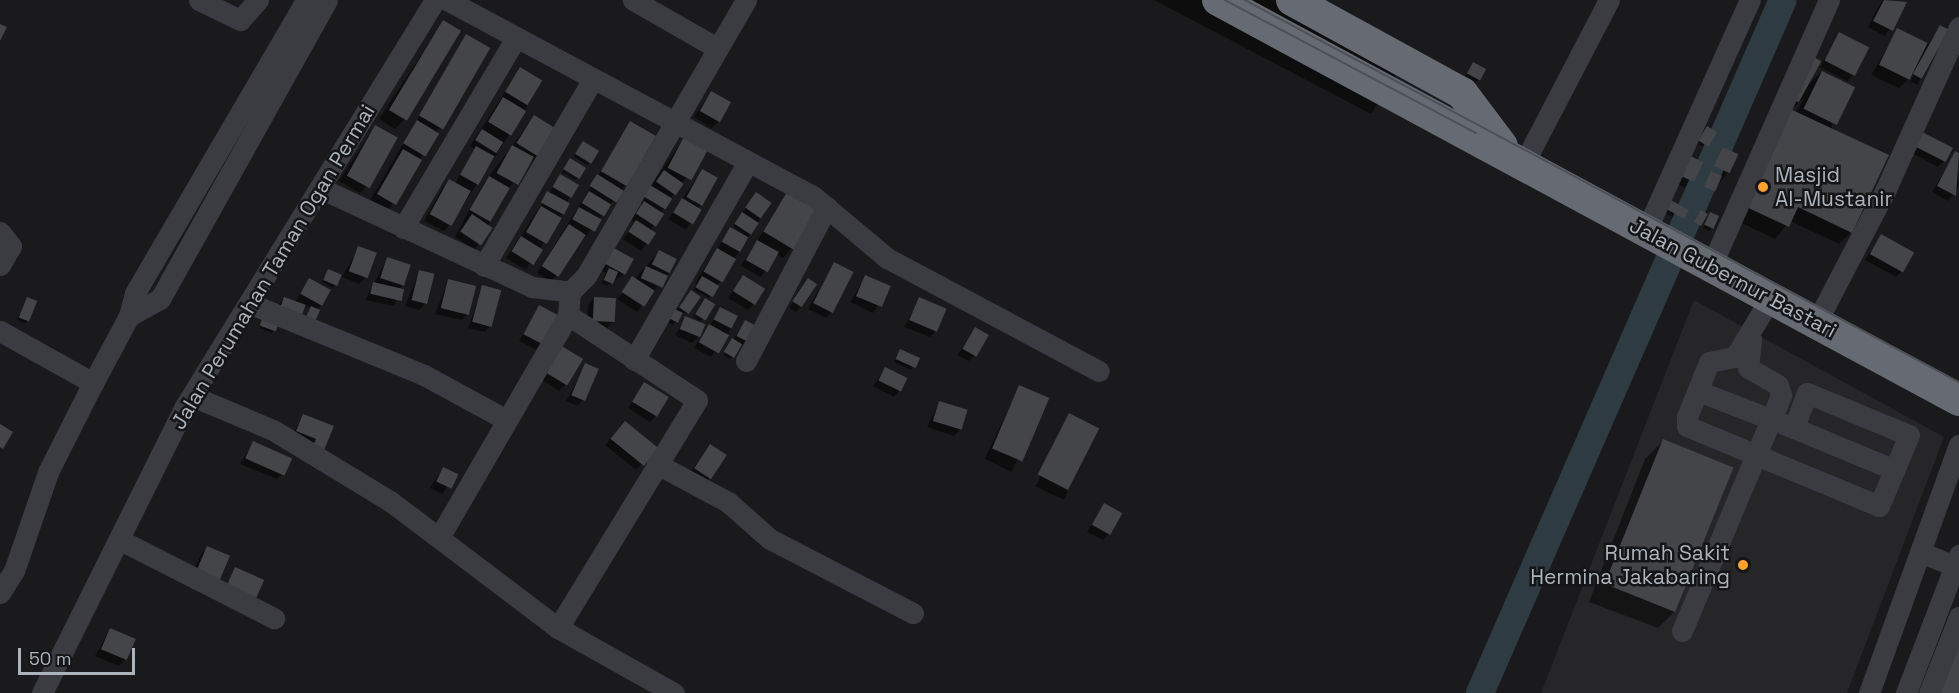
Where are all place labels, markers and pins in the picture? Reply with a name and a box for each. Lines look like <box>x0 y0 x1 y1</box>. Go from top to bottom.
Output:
place label: Masjid Al-Mustanir <box>1775 162 1892 212</box>
marker: Masjid Al-Mustanir <box>1756 180 1770 194</box>
place label: Rumah Sakit Hermina Jakabaring <box>1530 540 1730 590</box>
marker: Rumah Sakit Hermina Jakabaring <box>1734 556 1752 574</box>

